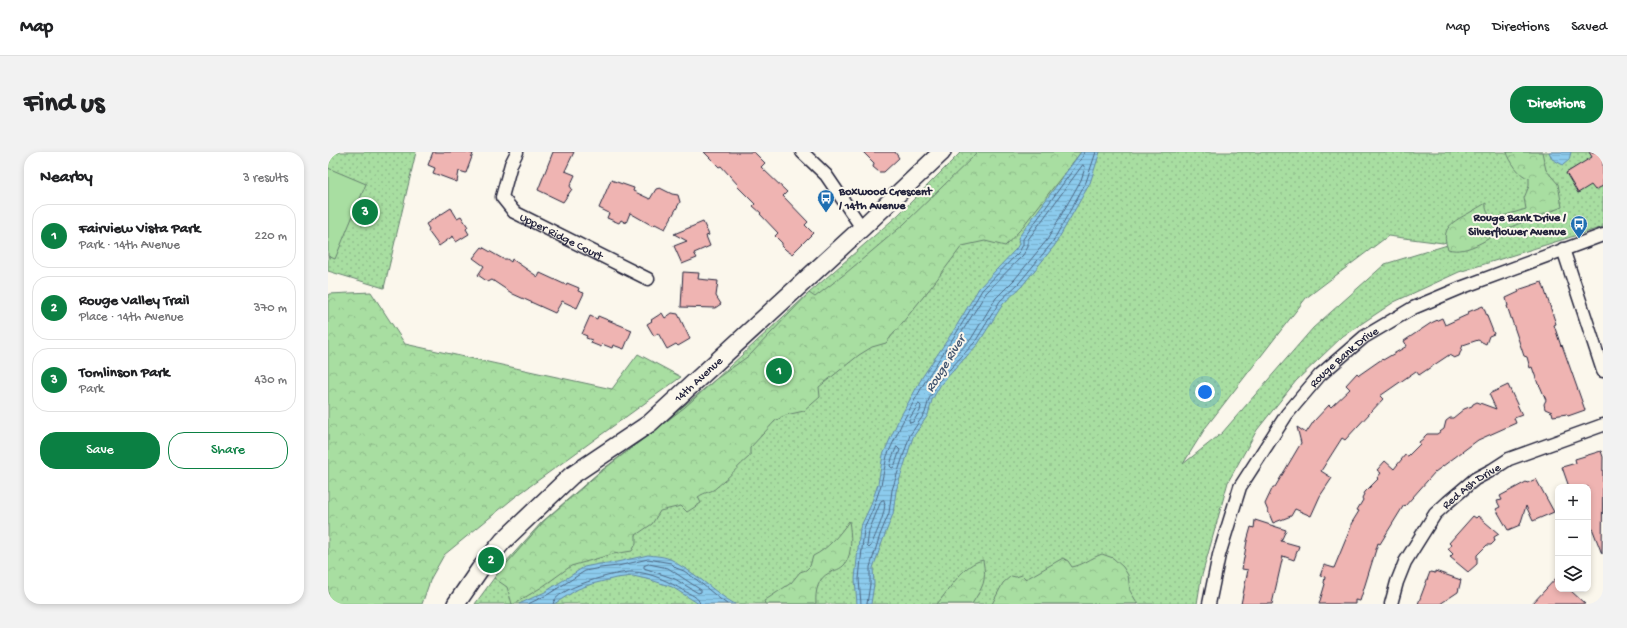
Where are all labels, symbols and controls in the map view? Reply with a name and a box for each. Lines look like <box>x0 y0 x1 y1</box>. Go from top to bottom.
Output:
text: Map <box>20 16 53 39</box>
text: Map <box>1446 19 1470 36</box>
text: Directions <box>1492 19 1549 36</box>
text: Saved <box>1571 19 1607 36</box>
button: Directions <box>1510 86 1603 123</box>
text: Find us <box>24 88 104 121</box>
text: Nearby <box>40 168 93 188</box>
text: 3 results <box>243 171 288 186</box>
place label: Boxwood Crescent / 14th Avenue <box>838 186 933 214</box>
bus stop icon: Boxwood Crescent / 14th Avenue <box>816 188 836 213</box>
pin: 3 <box>352 197 378 227</box>
street label: Upper Ridge Court <box>517 211 606 265</box>
place label: Rouge Bank Drive / Silverflower Avenue <box>1468 212 1567 240</box>
bus stop icon: Rouge Bank Drive / Silverflower Avenue <box>1569 214 1589 239</box>
text: Fairview Vista Park <box>79 220 200 238</box>
text: 1 <box>51 229 57 244</box>
text: 220 m <box>255 229 287 244</box>
text: Park · 14th Avenue <box>79 238 180 253</box>
text: Rouge Valley Trail <box>79 292 189 310</box>
text: 2 <box>51 301 57 316</box>
text: 370 m <box>254 301 287 316</box>
text: Place · 14th Avenue <box>79 310 183 325</box>
street label: Rouge Bank Drive <box>1307 325 1382 391</box>
water label: Rouge River <box>923 331 971 395</box>
street label: 14th Avenue <box>671 354 727 407</box>
pin: 1 <box>766 356 792 386</box>
text: Tomlinson Park <box>79 364 169 382</box>
text: 3 <box>51 373 57 388</box>
text: 430 m <box>254 373 287 388</box>
text: Park <box>79 382 104 397</box>
your location <box>1195 382 1215 402</box>
button: Save <box>40 432 160 469</box>
button: Share <box>168 432 288 469</box>
street label: Red Ash Drive <box>1440 461 1505 513</box>
map controls <box>1555 484 1591 592</box>
button: + <box>1555 484 1591 520</box>
button: − <box>1555 520 1591 556</box>
pin: 2 <box>478 545 504 575</box>
button: layers <box>1555 556 1591 592</box>

